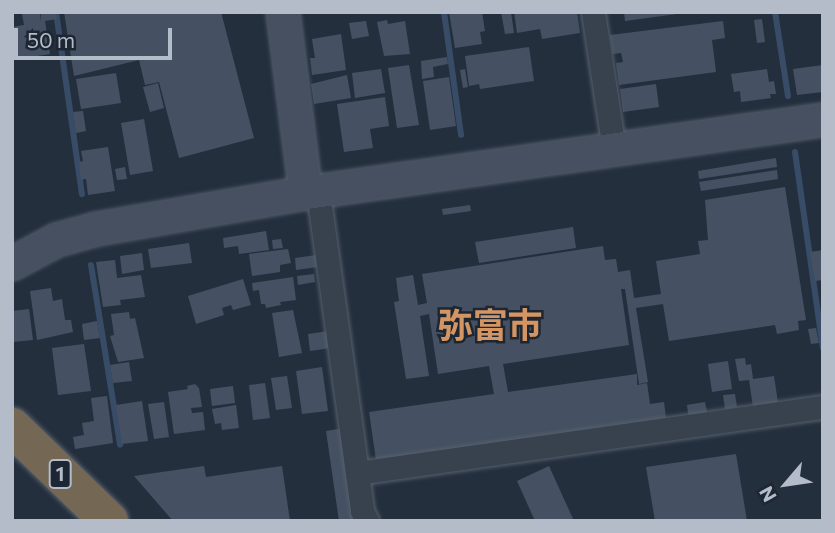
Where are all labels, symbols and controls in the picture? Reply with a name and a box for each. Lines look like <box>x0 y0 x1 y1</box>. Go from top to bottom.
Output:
scale bar <box>18 14 175 58</box>
text: 50 m <box>27 27 75 52</box>
district label: 弥富市 <box>438 303 542 345</box>
north arrow <box>751 449 821 519</box>
road number: 1 <box>48 458 72 489</box>
text: N <box>754 483 781 506</box>

